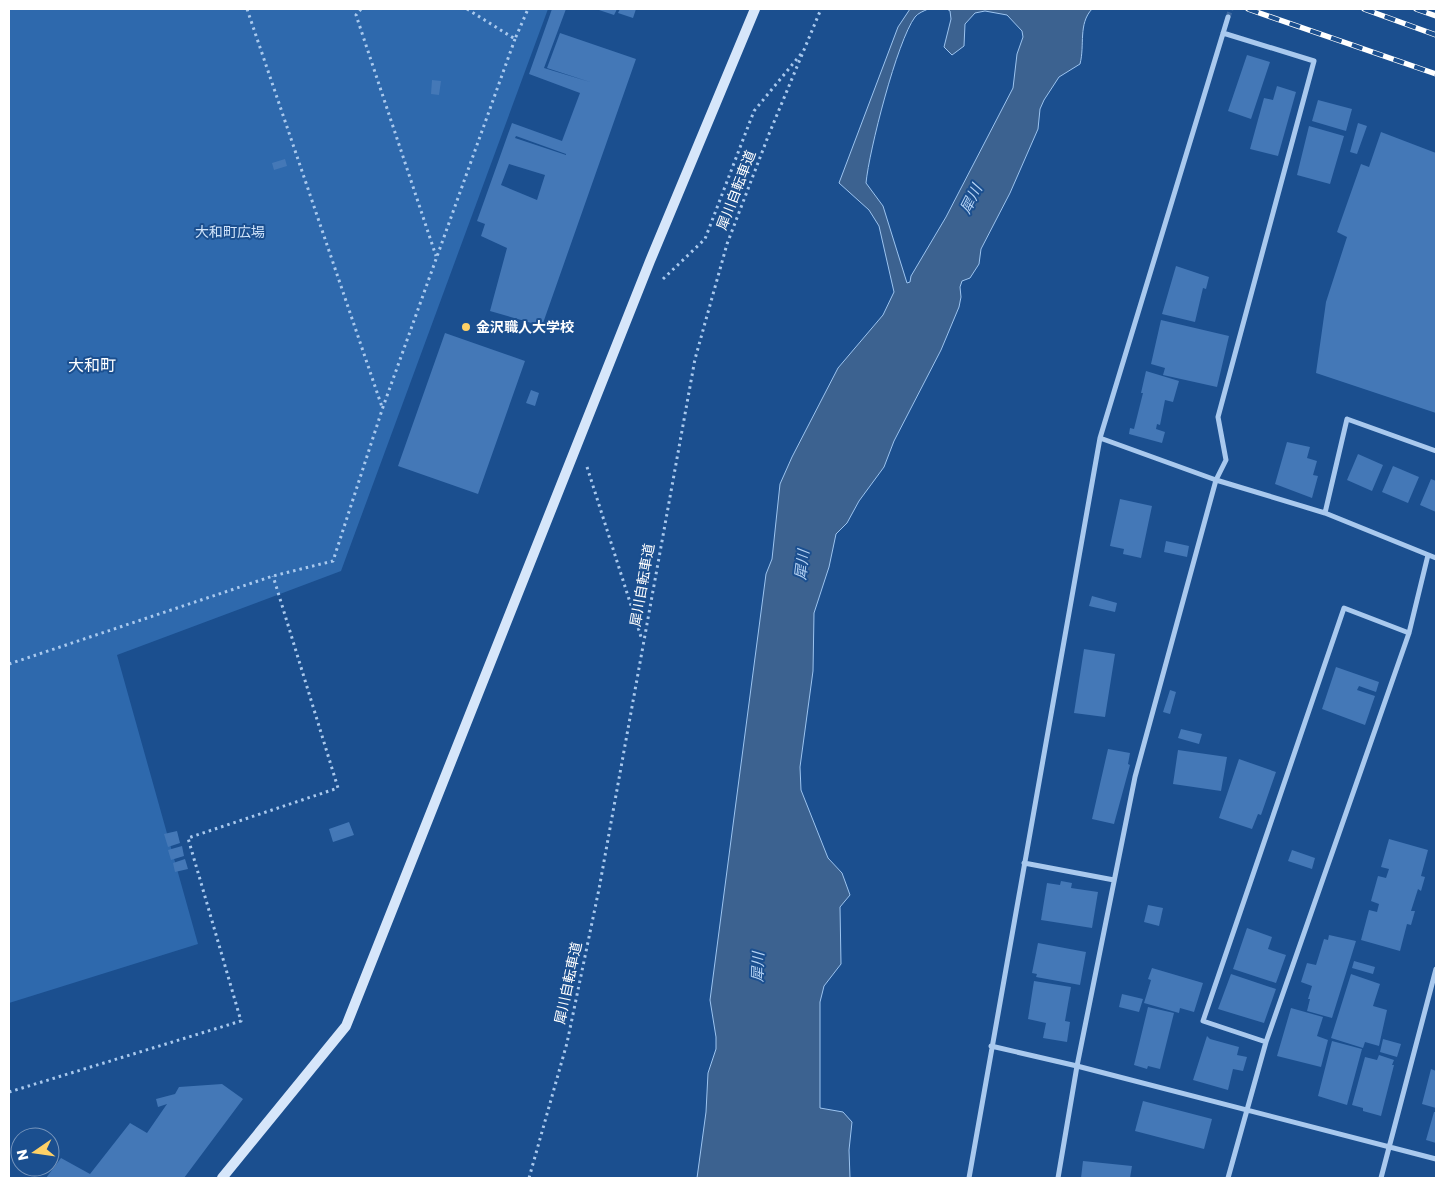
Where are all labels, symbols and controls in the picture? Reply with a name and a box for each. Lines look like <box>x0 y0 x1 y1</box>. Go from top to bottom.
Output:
street label: 犀川自転車道 <box>712 147 760 233</box>
water label: 犀川 <box>954 179 988 217</box>
park label: 大和町広場 <box>195 222 265 242</box>
place label: 金沢職人大学校 <box>476 317 574 337</box>
marker: 金沢職人大学校 <box>460 321 472 333</box>
district label: 大和町 <box>68 354 116 377</box>
street label: 犀川自転車道 <box>625 542 659 628</box>
water label: 犀川 <box>789 547 814 581</box>
street label: 犀川自転車道 <box>549 940 587 1026</box>
water label: 犀川 <box>746 950 769 982</box>
north arrow <box>10 1127 60 1177</box>
text: N <box>11 1148 33 1162</box>

